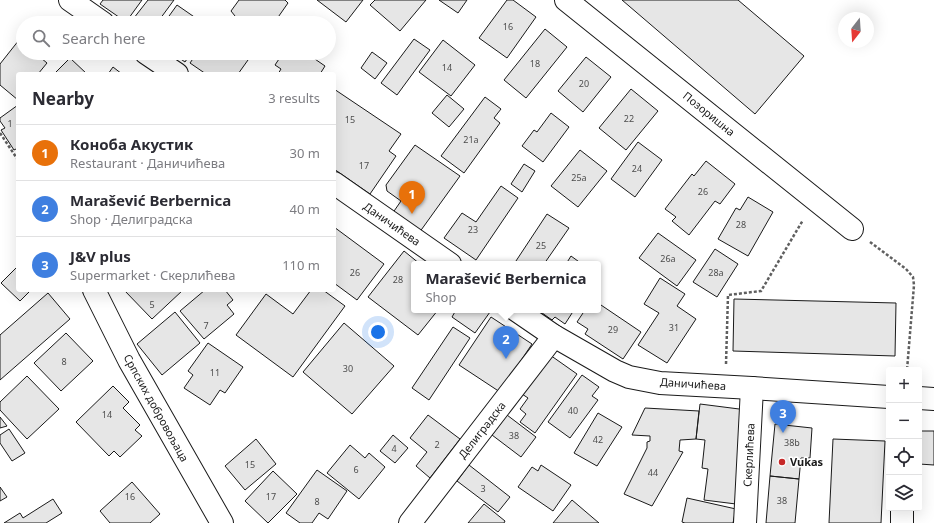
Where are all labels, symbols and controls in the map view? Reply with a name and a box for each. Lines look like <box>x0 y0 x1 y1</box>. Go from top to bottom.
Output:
north arrow <box>838 12 874 48</box>
search box <box>16 16 336 60</box>
house number: 16 <box>503 20 513 33</box>
icon: search <box>30 27 52 49</box>
text: Search here <box>62 28 145 48</box>
house number: 18 <box>530 57 540 70</box>
house number: 14 <box>442 61 452 74</box>
house number: 20 <box>579 77 589 90</box>
text: Nearby <box>32 87 94 110</box>
street label: Позоришна <box>680 88 738 139</box>
text: 3 results <box>268 89 320 107</box>
house number: 22 <box>624 112 634 125</box>
house number: 15 <box>345 113 355 126</box>
house number: 1 <box>7 117 13 130</box>
house number: 21a <box>463 133 479 146</box>
text: Коноба Акустик <box>70 134 193 154</box>
text: 1 <box>41 144 49 162</box>
text: 30 m <box>290 144 320 162</box>
text: Restaurant · Даничићева <box>70 154 225 172</box>
house number: 17 <box>359 159 369 172</box>
house number: 24 <box>632 162 642 175</box>
house number: 25a <box>571 171 587 184</box>
pin: 1 <box>399 181 425 214</box>
house number: 26 <box>698 185 708 198</box>
text: Marašević Berbernica <box>70 190 231 210</box>
street label: Даничићева <box>361 198 424 249</box>
text: 2 <box>41 200 49 218</box>
text: 40 m <box>290 200 320 218</box>
text: Shop · Делиградска <box>70 210 193 228</box>
house number: 28 <box>736 218 746 231</box>
house number: 23 <box>468 223 478 236</box>
house number: 25 <box>536 239 546 252</box>
text: J&V plus <box>70 246 131 266</box>
house number: 26a <box>660 252 676 265</box>
text: 3 <box>41 256 49 274</box>
text: 110 m <box>282 256 320 274</box>
popup <box>411 261 601 313</box>
text: Supermarket · Скерлићева <box>70 266 235 284</box>
house number: 26 <box>350 266 360 279</box>
house number: 28a <box>708 266 724 279</box>
text: Marašević Berbernica <box>425 268 587 288</box>
house number: 28 <box>393 273 403 286</box>
text: Shop <box>425 288 456 306</box>
house number: 5 <box>149 298 155 311</box>
house number: 7 <box>203 319 209 332</box>
house number: 31 <box>669 321 679 334</box>
your location <box>368 322 388 342</box>
house number: 29 <box>608 323 618 336</box>
pin: 2 <box>493 326 519 359</box>
street label: Српских добровољаца <box>121 351 192 464</box>
house number: 8 <box>61 355 67 368</box>
house number: 30 <box>343 362 353 375</box>
house number: 11 <box>210 366 220 379</box>
map controls <box>886 367 922 511</box>
button: + <box>886 367 922 403</box>
street label: Даничићева <box>659 374 727 393</box>
street label: Делиградска <box>455 398 509 461</box>
pin: 3 <box>770 400 796 433</box>
button: − <box>886 403 922 439</box>
house number: 40 <box>568 404 578 417</box>
house number: 14 <box>102 408 112 421</box>
street label: Скерлићева <box>739 423 758 487</box>
house number: 38 <box>509 429 519 442</box>
house number: 42 <box>593 433 603 446</box>
house number: 38b <box>784 436 800 449</box>
house number: 2 <box>434 438 440 451</box>
button: locate <box>886 439 922 475</box>
house number: 4 <box>391 442 397 455</box>
place label: Vukas <box>790 454 824 469</box>
marker: Vukas <box>777 457 787 467</box>
house number: 15 <box>245 458 255 471</box>
house number: 6 <box>353 463 359 476</box>
house number: 44 <box>648 466 658 479</box>
button: layers <box>886 475 922 511</box>
house number: 3 <box>480 482 486 495</box>
house number: 16 <box>125 490 135 503</box>
house number: 17 <box>266 490 276 503</box>
house number: 38 <box>777 494 787 507</box>
house number: 8 <box>314 495 320 508</box>

